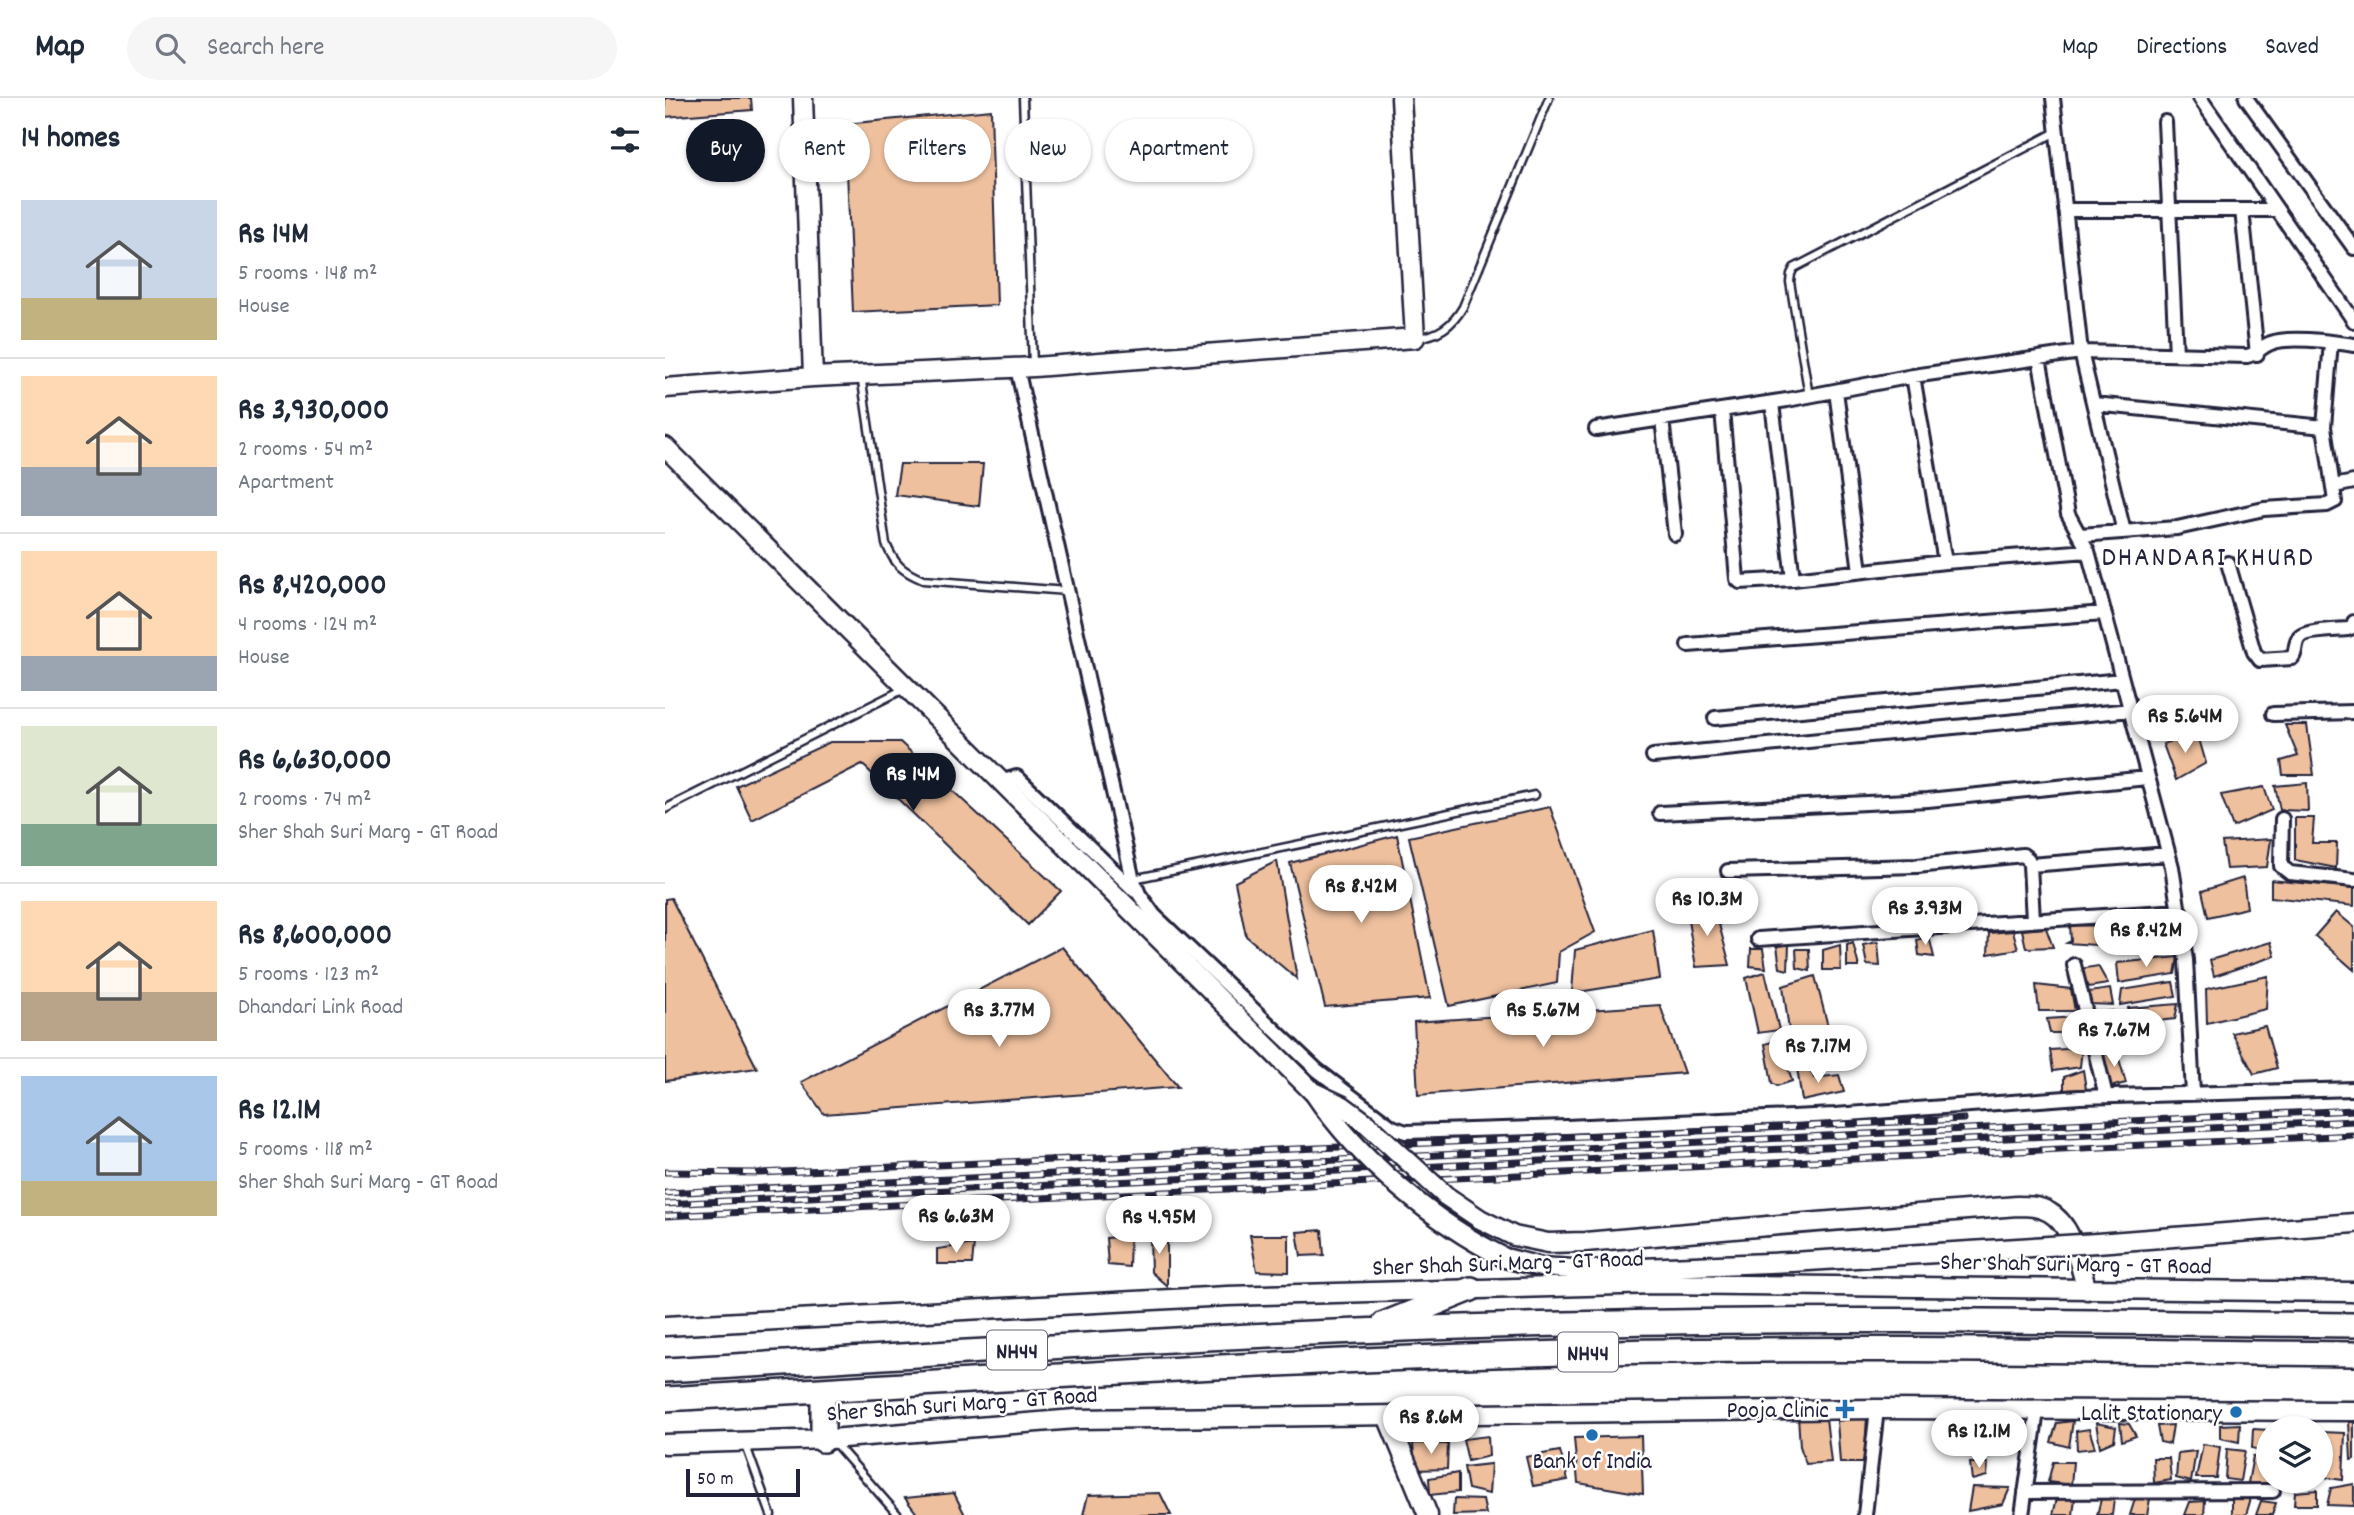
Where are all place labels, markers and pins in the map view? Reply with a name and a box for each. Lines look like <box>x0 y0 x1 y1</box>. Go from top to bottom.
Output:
pin: Rs 5.64M <box>2113 696 2257 755</box>
pin: Rs 14M <box>856 754 970 813</box>
pin: Rs 8.42M <box>1289 866 1433 925</box>
pin: Rs 10.3M <box>1635 878 1779 938</box>
pin: Rs 3.93M <box>1853 888 1997 947</box>
pin: Rs 8.42M <box>2074 910 2218 969</box>
pin: Rs 3.77M <box>927 990 1071 1049</box>
pin: Rs 5.67M <box>1471 990 1615 1049</box>
pin: Rs 7.67M <box>2042 1010 2186 1069</box>
pin: Rs 7.17M <box>1746 1026 1890 1085</box>
pin: Rs 6.63M <box>884 1196 1028 1255</box>
pin: Rs 4.95M <box>1087 1196 1231 1256</box>
place label: Pooja Clinic <box>1727 1395 1829 1429</box>
pin: Rs 8.6M <box>1366 1396 1496 1456</box>
place label: Lalit Stationary <box>2081 1398 2223 1432</box>
marker: Pooja Clinic <box>1835 1399 1855 1419</box>
marker: Lalit Stationary <box>2228 1404 2244 1420</box>
pin: Rs 12.1M <box>1907 1410 2051 1470</box>
marker: Bank of India <box>1584 1427 1600 1443</box>
place label: Bank of India <box>1532 1446 1652 1480</box>

